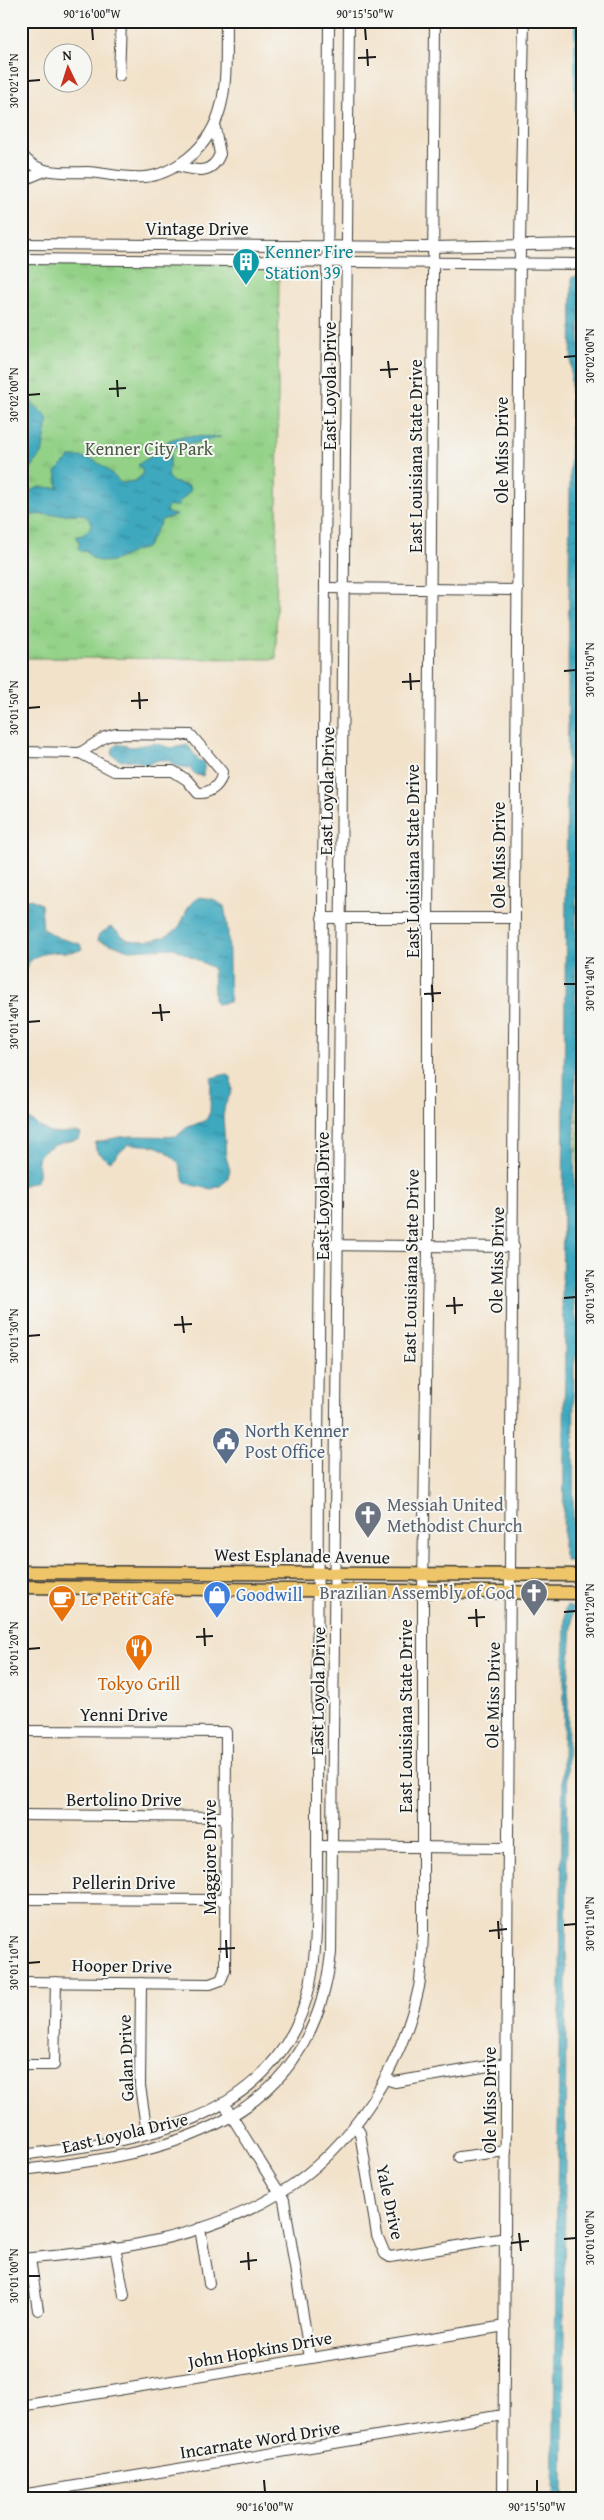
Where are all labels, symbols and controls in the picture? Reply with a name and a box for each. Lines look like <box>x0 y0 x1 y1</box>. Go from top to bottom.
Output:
text: 90°16'00"W <box>63 5 122 22</box>
text: 90°15'50"W <box>336 5 395 22</box>
north arrow <box>42 42 92 92</box>
text: N <box>62 45 73 65</box>
text: 30°02'10"N <box>5 53 22 109</box>
street label: Vintage Drive <box>145 215 249 242</box>
place label: Kenner Fire Station 39 <box>265 238 354 286</box>
building icon: Kenner Fire Station 39 <box>231 247 261 286</box>
street label: East Loyola Drive <box>316 322 343 450</box>
text: 30°02'00"N <box>581 328 598 384</box>
street label: East Louisiana State Drive <box>402 359 429 553</box>
text: 30°02'00"N <box>5 367 22 423</box>
street label: Ole Miss Drive <box>488 397 515 503</box>
park label: Kenner City Park <box>85 435 214 462</box>
text: 30°01'50"N <box>581 642 598 698</box>
text: 30°01'50"N <box>5 680 22 736</box>
street label: East Loyola Drive <box>312 726 341 856</box>
street label: East Louisiana State Drive <box>399 764 426 958</box>
street label: Ole Miss Drive <box>485 802 512 908</box>
text: 30°01'40"N <box>581 956 598 1012</box>
text: 30°01'40"N <box>5 994 22 1050</box>
street label: East Loyola Drive <box>309 1132 336 1260</box>
street label: East Louisiana State Drive <box>395 1169 426 1363</box>
street label: Ole Miss Drive <box>482 1206 511 1314</box>
text: 30°01'30"N <box>581 1269 598 1325</box>
text: 30°01'30"N <box>5 1308 22 1364</box>
place label: North Kenner Post Office <box>245 1417 350 1465</box>
public building icon: North Kenner Post Office <box>211 1426 241 1465</box>
place label: Messiah United Methodist Church <box>387 1491 523 1539</box>
church icon: Messiah United Methodist Church <box>353 1500 383 1539</box>
street label: West Esplanade Avenue <box>214 1540 390 1571</box>
church icon: Brazilian Assembly of God <box>519 1578 549 1617</box>
place label: Brazilian Assembly of God <box>319 1579 515 1606</box>
shop icon: Goodwill <box>202 1580 232 1619</box>
place label: Goodwill <box>236 1581 303 1608</box>
text: 30°01'20"N <box>581 1583 598 1639</box>
cafe icon: Le Petit Cafe <box>47 1584 77 1623</box>
place label: Le Petit Cafe <box>81 1585 175 1612</box>
street label: East Louisiana State Drive <box>392 1619 419 1813</box>
text: 30°01'20"N <box>5 1621 22 1677</box>
street label: East Loyola Drive <box>303 1626 332 1756</box>
restaurant icon: Tokyo Grill <box>124 1633 154 1672</box>
street label: Ole Miss Drive <box>478 1641 507 1749</box>
place label: Tokyo Grill <box>98 1670 180 1697</box>
street label: Yenni Drive <box>80 1701 168 1728</box>
street label: Bertolino Drive <box>66 1786 182 1813</box>
street label: Maggiore Drive <box>196 1799 223 1915</box>
street label: Pellerin Drive <box>72 1869 176 1896</box>
text: 30°01'10"N <box>581 1896 598 1952</box>
text: 30°01'10"N <box>5 1935 22 1991</box>
street label: Hooper Drive <box>72 1951 172 1980</box>
street label: Galan Drive <box>110 2014 141 2102</box>
street label: Ole Miss Drive <box>476 2047 503 2153</box>
street label: East Loyola Drive <box>59 2105 191 2160</box>
street label: Yale Drive <box>369 2162 412 2242</box>
text: 30°01'00"N <box>581 2210 598 2266</box>
text: 30°01'00"N <box>5 2248 22 2304</box>
street label: John Hopkins Drive <box>184 2324 334 2376</box>
street label: Incarnate Word Drive <box>178 2414 342 2466</box>
text: 90°16'00"W <box>236 2498 295 2515</box>
text: 90°15'50"W <box>508 2498 567 2515</box>

